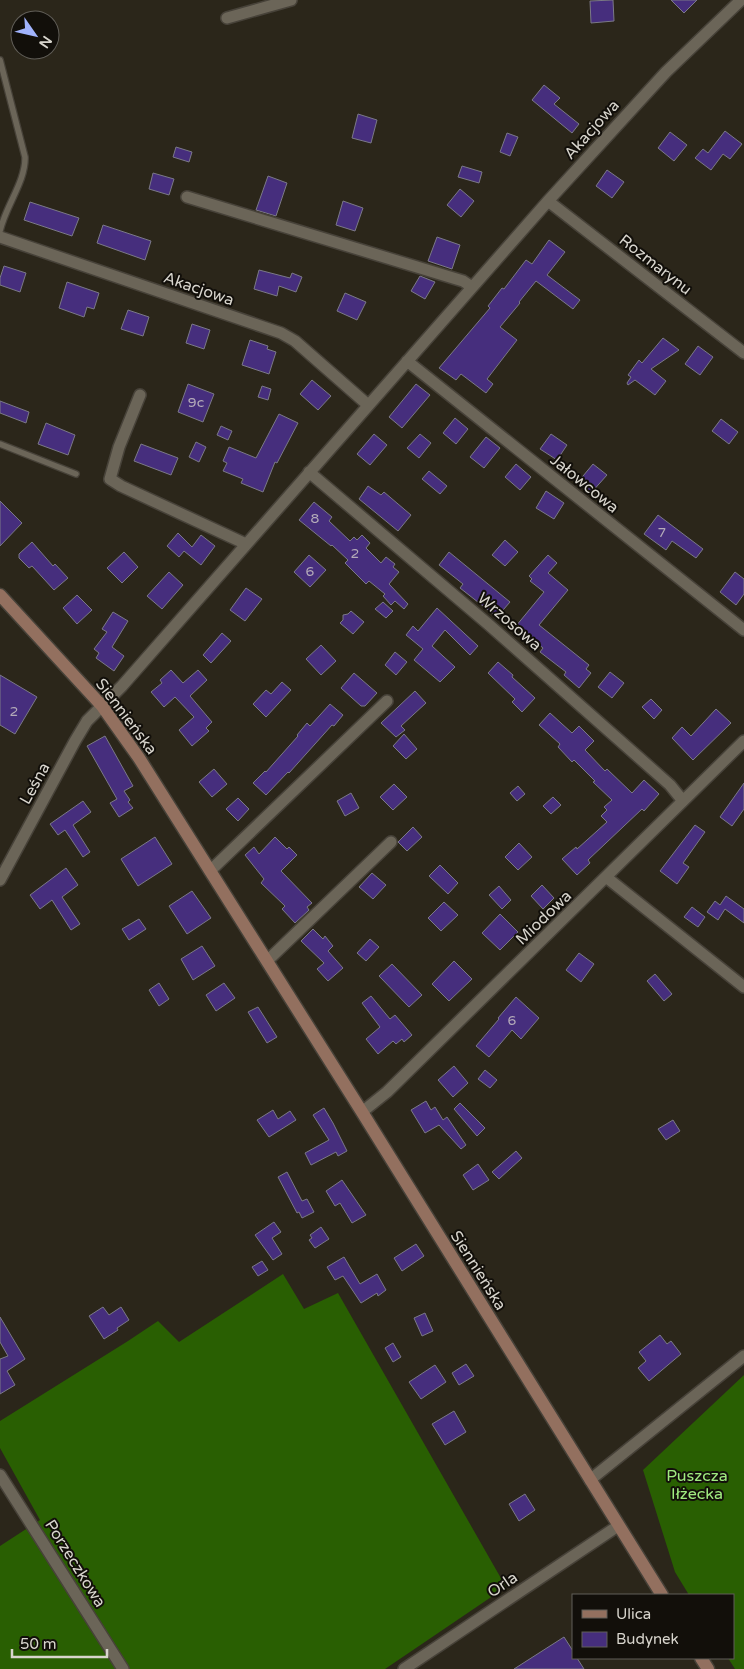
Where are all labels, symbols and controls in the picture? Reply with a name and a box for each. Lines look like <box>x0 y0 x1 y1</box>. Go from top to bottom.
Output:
north arrow <box>10 10 60 60</box>
text: N <box>35 33 56 51</box>
street label: Akacjowa <box>560 96 624 164</box>
street label: Rozmarynu <box>615 230 696 299</box>
street label: Akacjowa <box>161 268 237 310</box>
house number: 9c <box>188 394 204 411</box>
street label: Jałowcowa <box>546 450 623 517</box>
house number: 8 <box>311 510 320 527</box>
house number: 7 <box>658 524 666 541</box>
house number: 2 <box>351 545 359 562</box>
house number: 6 <box>306 563 315 580</box>
street label: Wrzosowa <box>473 588 546 655</box>
street label: Siennieńska <box>91 675 161 759</box>
house number: 2 <box>10 703 18 720</box>
street label: Leśna <box>15 759 54 808</box>
street label: Miodowa <box>511 886 576 949</box>
house number: 6 <box>508 1012 517 1029</box>
street label: Siennieńska <box>446 1227 511 1314</box>
park label: Puszcza Iłżecka <box>666 1466 728 1504</box>
street label: Porzeczkowa <box>40 1516 110 1611</box>
street label: Orla <box>484 1568 521 1602</box>
legend <box>572 1594 734 1659</box>
text: Ulica <box>616 1605 651 1623</box>
scale bar <box>12 1626 108 1658</box>
text: Budynek <box>616 1630 679 1648</box>
text: 50 m <box>20 1635 57 1653</box>

